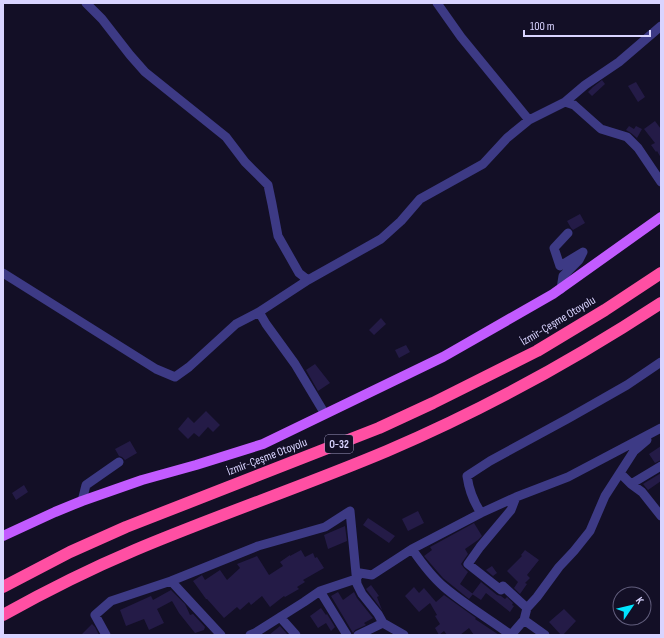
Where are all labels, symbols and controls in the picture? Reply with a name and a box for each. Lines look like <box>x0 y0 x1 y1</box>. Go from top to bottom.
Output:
scale bar <box>524 12 650 38</box>
text: 100 m <box>530 19 555 34</box>
street label: İzmir-Çeşme Otoyolu <box>518 293 598 349</box>
street label: İzmir-Çeşme Otoyolu <box>225 435 309 479</box>
road number: O-32 <box>325 435 353 453</box>
north arrow <box>612 586 652 626</box>
text: K <box>633 595 647 607</box>

